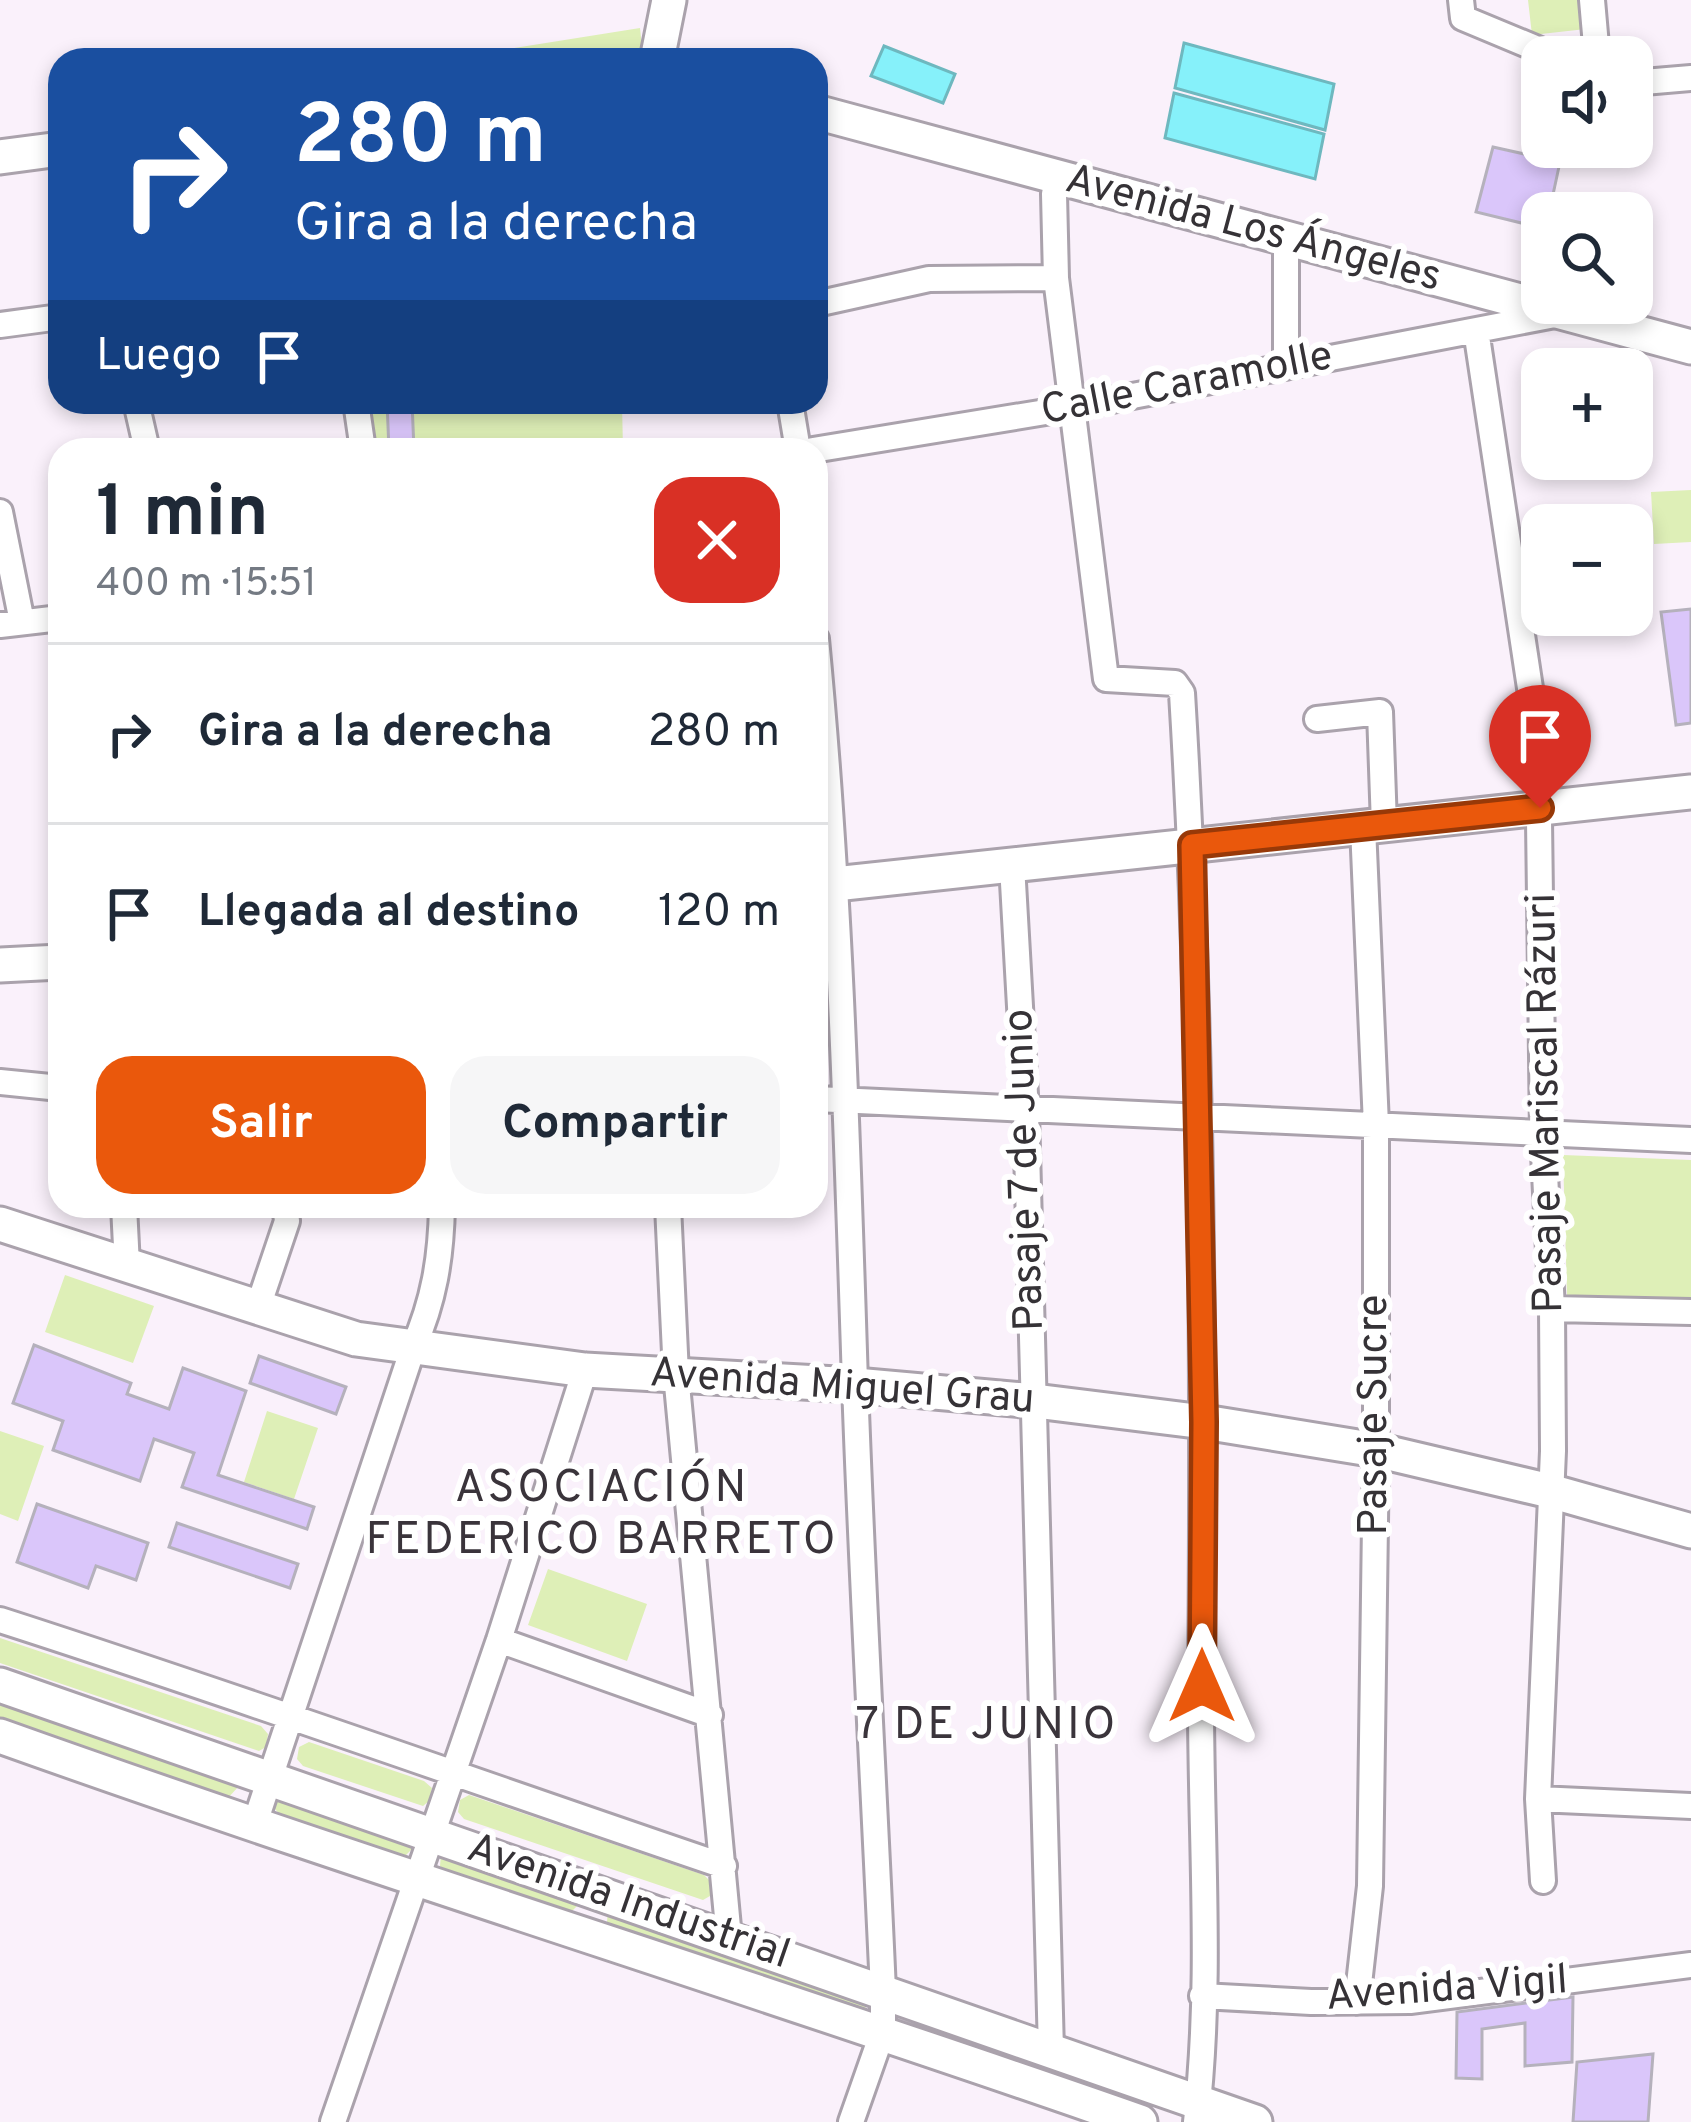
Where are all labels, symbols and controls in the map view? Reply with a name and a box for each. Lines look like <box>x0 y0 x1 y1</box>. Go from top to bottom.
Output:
map controls <box>1521 36 1653 636</box>
button: sound <box>1521 36 1653 168</box>
text: 280 m <box>294 87 547 193</box>
icon: right <box>96 96 252 252</box>
street label: Avenida Los Ángeles <box>1059 152 1447 306</box>
text: Gira a la derecha <box>294 191 698 260</box>
button: search <box>1521 192 1653 324</box>
icon: arrive <box>246 324 312 390</box>
text: Luego <box>96 329 222 386</box>
street label: Calle Caramolle <box>1037 331 1337 439</box>
button: + <box>1521 348 1653 480</box>
text: 1 min <box>96 470 269 562</box>
button: close <box>654 477 780 603</box>
button: − <box>1521 504 1653 636</box>
text: 400 m · 15:51 <box>96 561 317 610</box>
pin <box>1489 685 1591 808</box>
icon: right <box>96 701 162 767</box>
icon: arrive <box>1507 703 1573 769</box>
text: Gira a la derecha <box>198 705 552 762</box>
text: 280 m <box>648 705 780 762</box>
icon: arrive <box>96 881 162 947</box>
text: Llegada al destino <box>198 885 579 942</box>
text: 120 m <box>658 885 780 942</box>
street label: Pasaje Mariscal Rázuri <box>1517 892 1577 1314</box>
street label: Pasaje 7 de Junio <box>994 1008 1058 1332</box>
button: Salir <box>96 1056 426 1194</box>
button: Compartir <box>450 1056 780 1194</box>
street label: Pasaje Sucre <box>1349 1294 1402 1536</box>
street label: Avenida Miguel Grau <box>648 1348 1036 1428</box>
district label: ASOCIACIÓN FEDERICO BARRETO <box>365 1458 839 1570</box>
position arrow <box>1139 1623 1265 1749</box>
district label: 7 DE JUNIO <box>856 1698 1118 1755</box>
street label: Avenida Industrial <box>460 1823 796 1983</box>
street label: Avenida Vigil <box>1324 1955 1570 2025</box>

